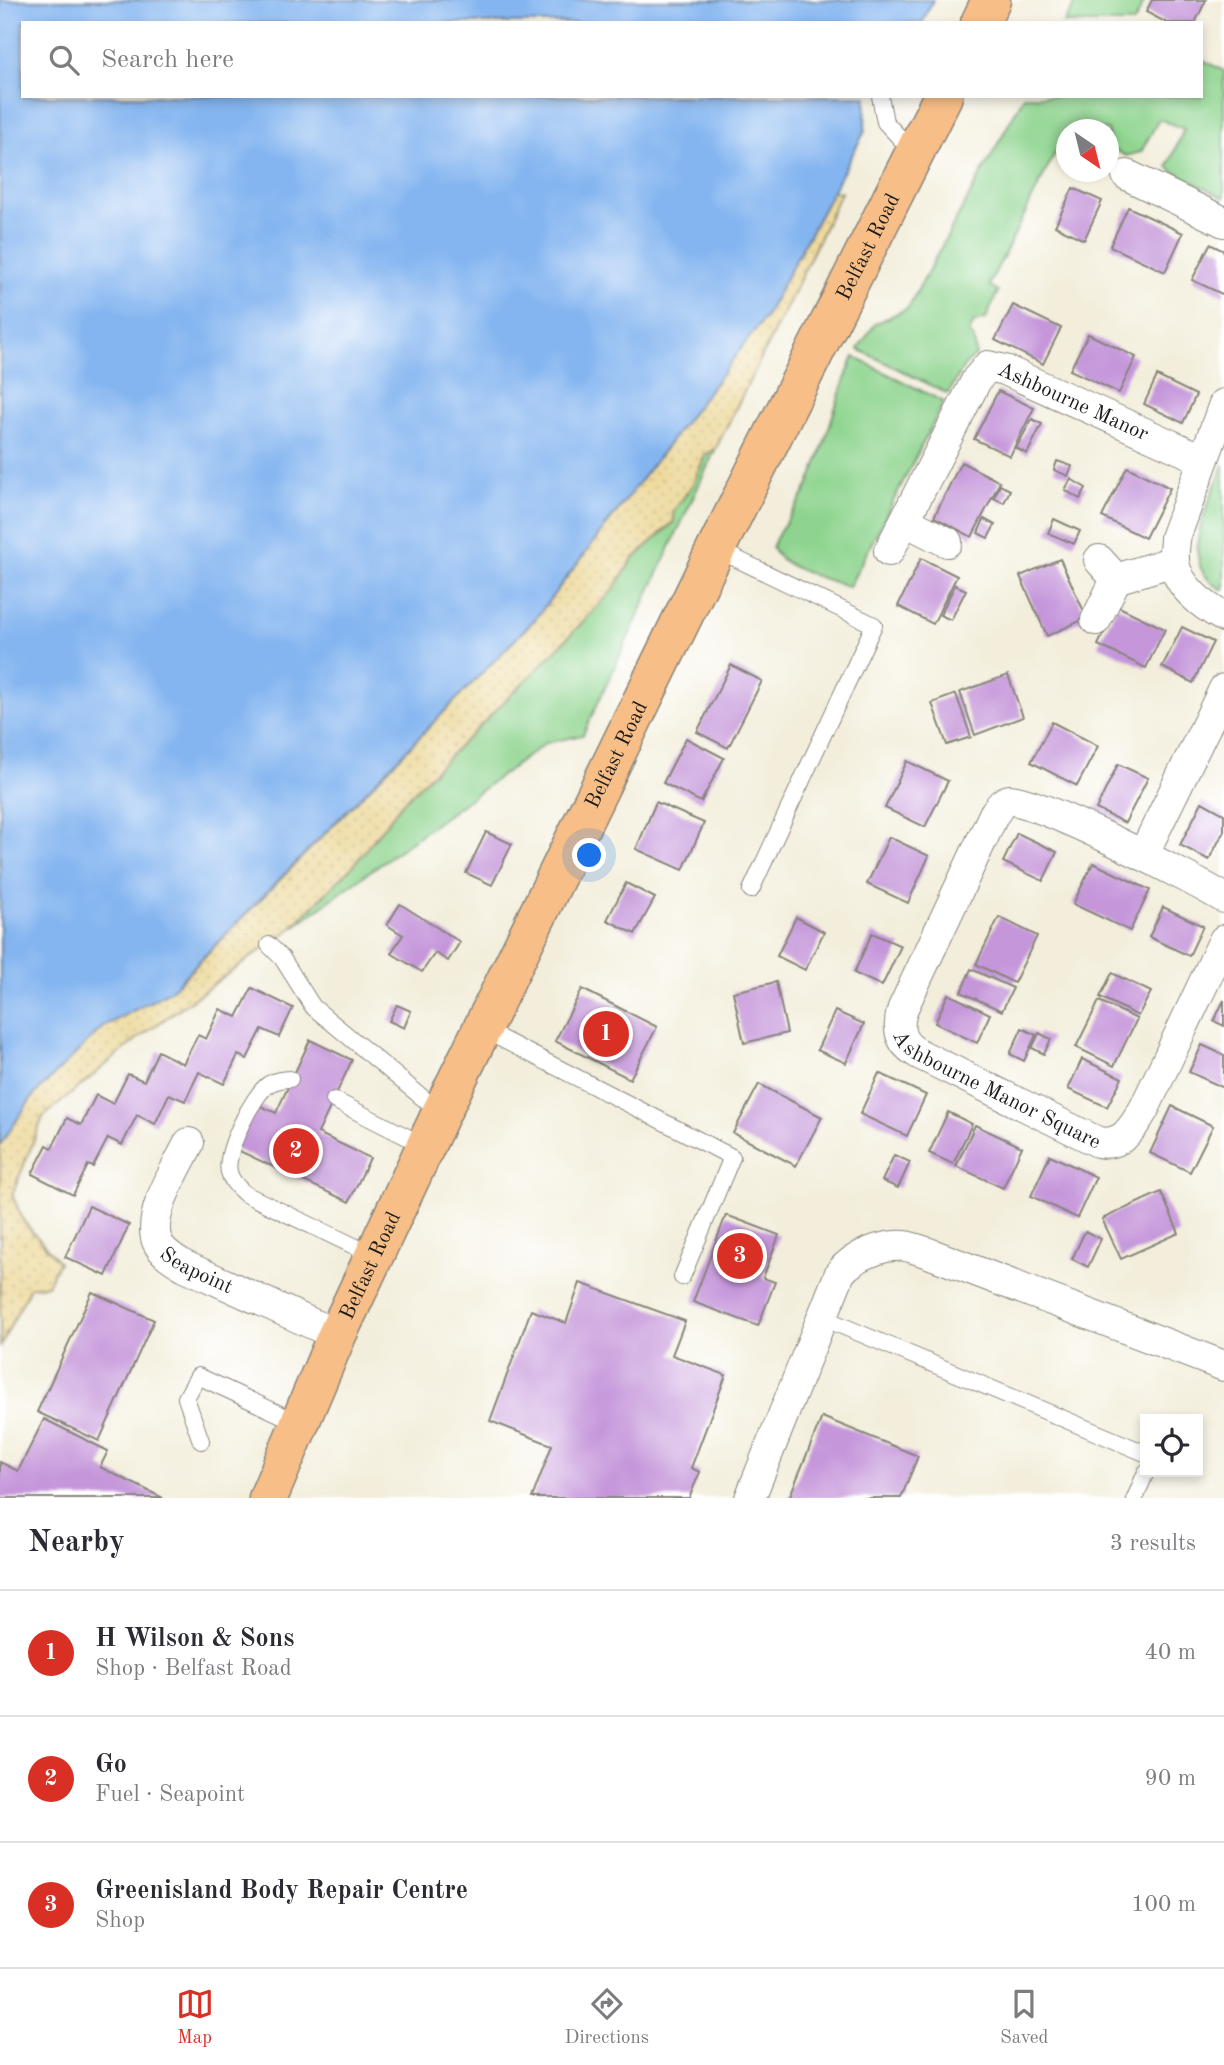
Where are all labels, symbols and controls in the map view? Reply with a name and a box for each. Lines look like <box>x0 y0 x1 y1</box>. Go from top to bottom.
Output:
search box <box>21 21 1203 98</box>
icon: search <box>45 41 83 79</box>
text: Search here <box>101 47 234 73</box>
north arrow <box>1056 119 1119 182</box>
street label: Belfast Road <box>833 190 904 304</box>
street label: Ashbourne Manor <box>994 359 1152 446</box>
street label: Belfast Road <box>582 698 652 812</box>
your location <box>572 838 606 872</box>
pin: 1 <box>583 1008 629 1060</box>
street label: Ashbourne Manor Square <box>888 1027 1104 1154</box>
pin: 2 <box>273 1125 319 1177</box>
street label: Belfast Road <box>337 1209 405 1323</box>
pin: 3 <box>717 1230 763 1282</box>
street label: Seapoint <box>155 1244 236 1298</box>
map controls <box>1140 1414 1203 1477</box>
button: locate <box>1140 1414 1203 1477</box>
text: Nearby <box>28 1528 125 1558</box>
text: 3 results <box>1110 1532 1196 1555</box>
text: H Wilson & Sons <box>95 1626 294 1652</box>
text: 1 <box>44 1641 58 1664</box>
text: 40 m <box>1145 1641 1196 1664</box>
text: Shop · Belfast Road <box>95 1657 292 1680</box>
text: Go <box>95 1752 127 1778</box>
text: 2 <box>44 1767 58 1790</box>
text: 90 m <box>1145 1767 1196 1790</box>
text: Fuel · Seapoint <box>95 1783 245 1806</box>
text: Greenisland Body Repair Centre <box>95 1878 468 1904</box>
text: 3 <box>44 1893 58 1916</box>
text: 100 m <box>1131 1893 1196 1916</box>
text: Shop <box>95 1909 145 1932</box>
tab: Map <box>176 1985 214 2050</box>
tab: Directions <box>565 1985 649 2050</box>
tab: Saved <box>1000 1985 1048 2050</box>

